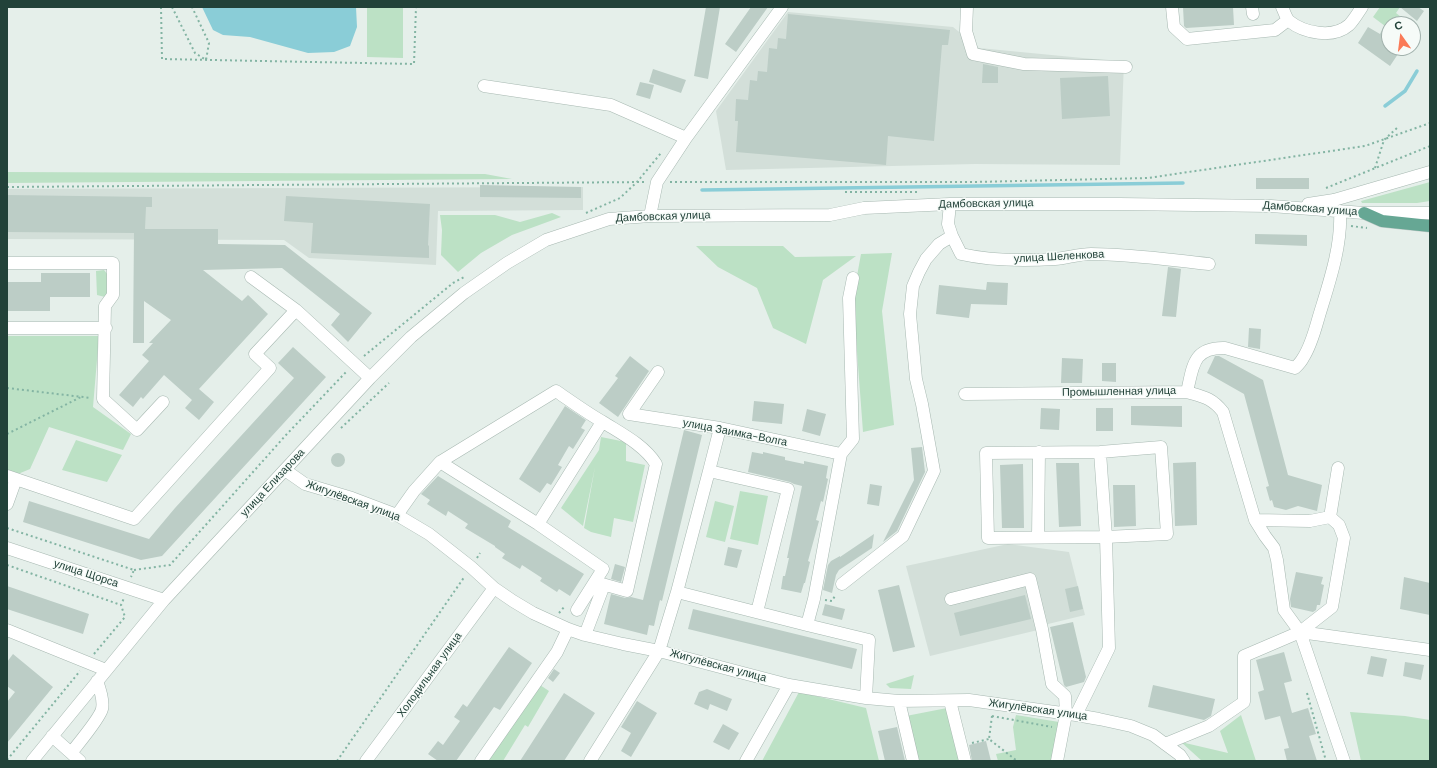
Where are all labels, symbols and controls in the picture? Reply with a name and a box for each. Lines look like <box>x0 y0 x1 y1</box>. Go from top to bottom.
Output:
north arrow <box>1381 16 1421 56</box>
text: С <box>1393 18 1404 33</box>
street label: Дамбовская улица <box>938 197 1034 211</box>
street label: Дамбовская улица <box>1262 199 1358 219</box>
street label: Дамбовская улица <box>615 209 711 225</box>
street label: улица Шеленкова <box>1013 248 1105 266</box>
street label: Промышленная улица <box>1062 384 1176 400</box>
street label: улица Заимка-Волга <box>682 416 788 450</box>
street label: улица Елизарова <box>238 446 308 520</box>
street label: Жигулёвская улица <box>304 478 402 524</box>
street label: улица Щорса <box>52 557 120 591</box>
street label: Холодильная улица <box>395 630 465 720</box>
street label: Жигулёвская улица <box>668 647 768 685</box>
street label: Жигулёвская улица <box>988 697 1088 723</box>

